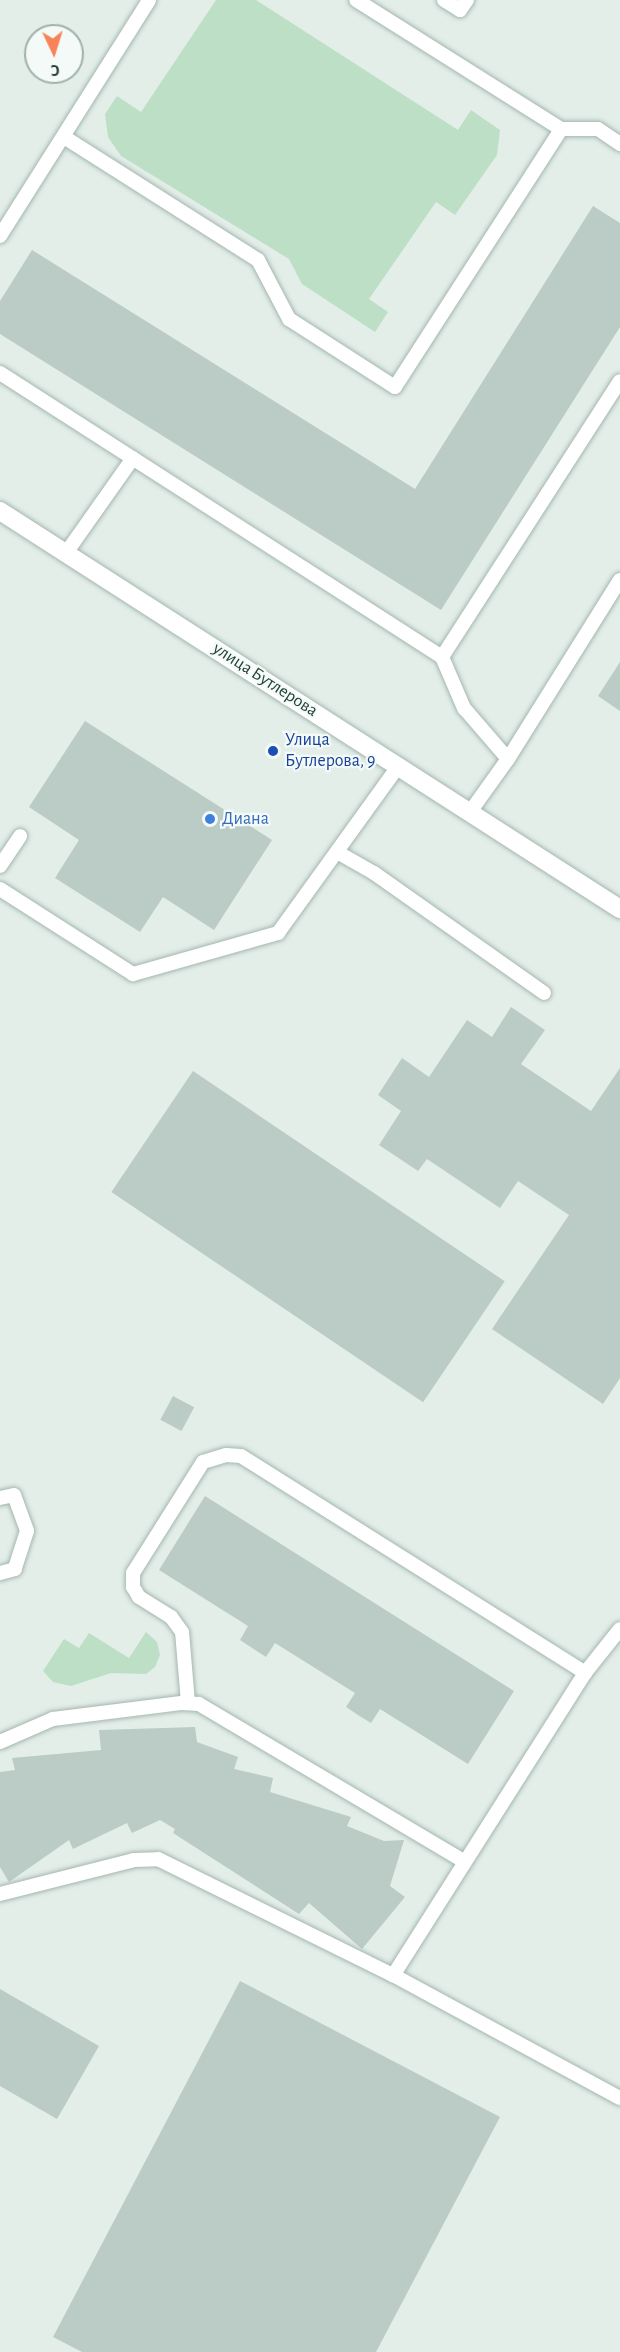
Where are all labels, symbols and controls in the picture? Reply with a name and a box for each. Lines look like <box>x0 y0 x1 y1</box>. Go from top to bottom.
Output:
north arrow <box>24 24 84 84</box>
text: С <box>50 62 60 78</box>
street label: улица Бутлерова <box>208 638 322 722</box>
place label: Улица Бутлерова, 9 <box>285 730 375 772</box>
marker: Улица Бутлерова, 9 <box>266 744 280 758</box>
place label: Диана <box>222 808 269 830</box>
marker: Диана <box>203 812 217 826</box>

